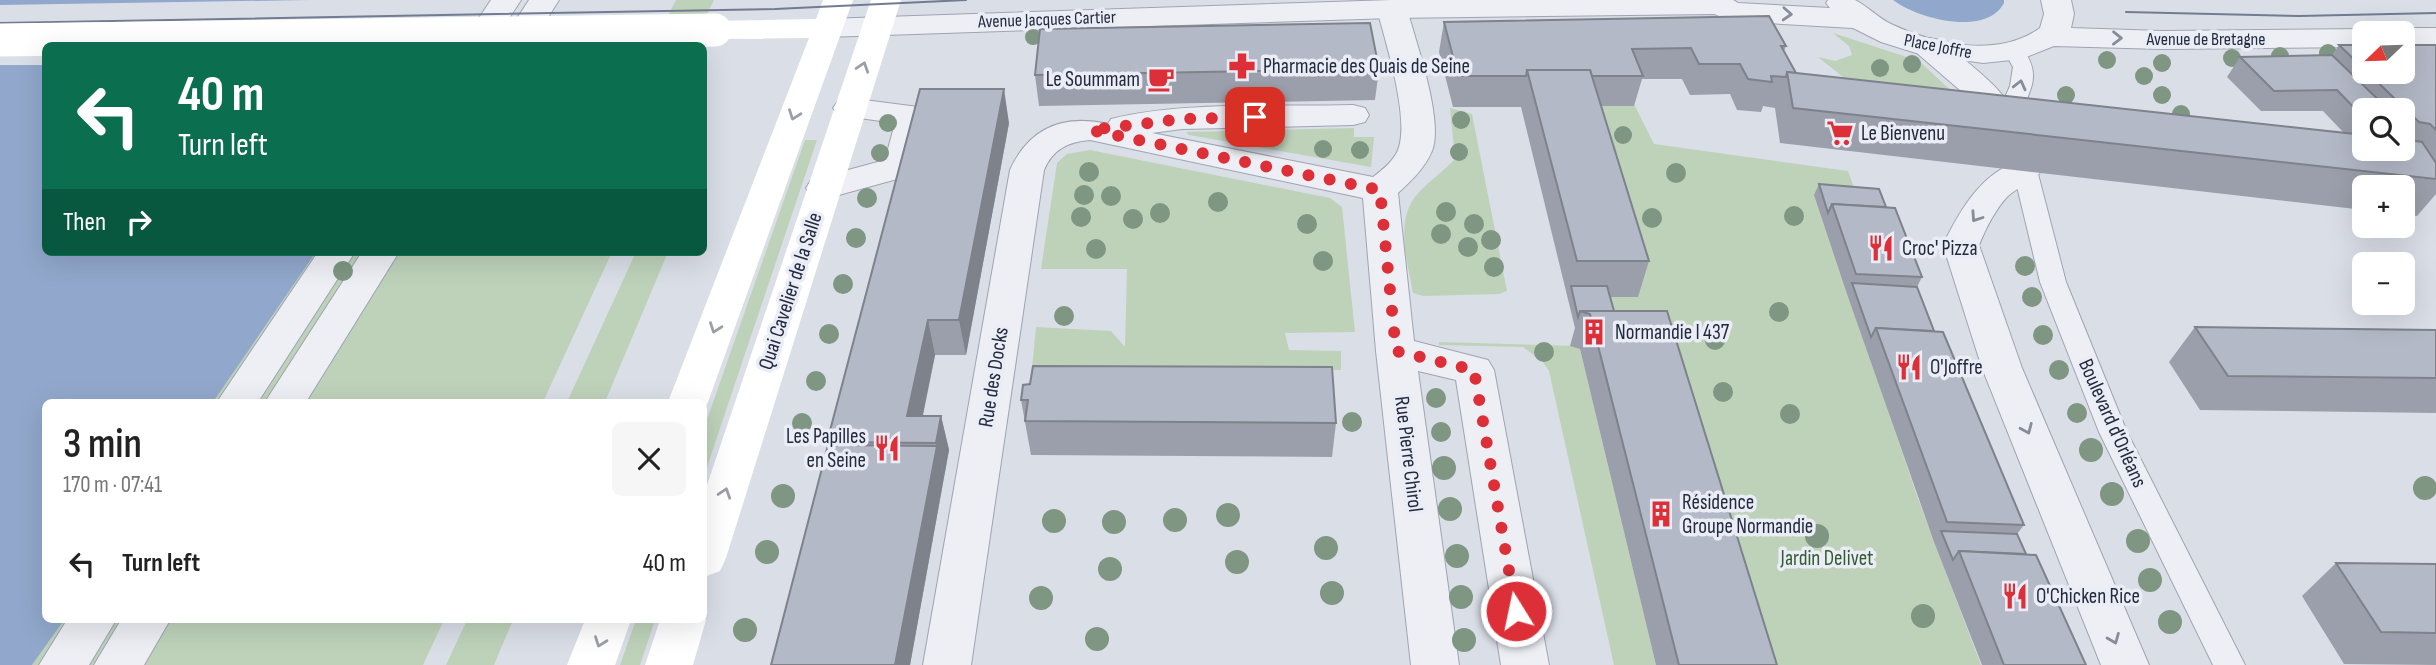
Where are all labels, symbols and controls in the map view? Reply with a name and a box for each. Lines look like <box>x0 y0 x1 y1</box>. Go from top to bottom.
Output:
one-way arrow <box>1782 6 1793 21</box>
street label: Avenue Jacques Cartier <box>977 7 1116 32</box>
north arrow <box>2352 21 2415 84</box>
map controls <box>2352 21 2415 315</box>
street label: Avenue de Bretagne <box>2146 29 2266 50</box>
street label: Place Joffre <box>1902 30 1974 63</box>
one-way arrow <box>2112 30 2122 46</box>
pharmacy icon: Pharmacie des Quais de Seine <box>1227 51 1257 81</box>
place label: Pharmacie des Quais de Seine <box>1263 54 1470 79</box>
one-way arrow <box>854 61 869 73</box>
cafe icon: Le Soummam <box>1146 64 1176 94</box>
text: 40 m <box>178 66 264 125</box>
place label: Le Soummam <box>1046 67 1140 92</box>
icon: left <box>63 70 154 161</box>
one-way arrow <box>2012 79 2026 91</box>
pin <box>1225 87 1285 147</box>
icon: arrive <box>1236 98 1274 136</box>
button: search <box>2352 98 2415 161</box>
one-way arrow <box>788 108 802 120</box>
supermarket icon: Le Bienvenu <box>1825 118 1855 148</box>
place label: Le Bienvenu <box>1861 121 1945 146</box>
text: Turn left <box>178 126 268 165</box>
button: + <box>2352 175 2415 238</box>
icon: right <box>120 203 158 241</box>
text: Then <box>63 207 106 238</box>
street label: Quai Cavelier de la Salle <box>753 209 828 373</box>
one-way arrow <box>1972 209 1985 222</box>
restaurant icon: Croc' Pizza <box>1866 233 1896 263</box>
place label: Croc' Pizza <box>1902 236 1977 261</box>
button: − <box>2352 252 2415 315</box>
building icon: Normandie I 437 <box>1579 317 1609 347</box>
place label: Normandie I 437 <box>1615 320 1730 345</box>
one-way arrow <box>710 322 724 334</box>
street label: Rue des Docks <box>973 325 1014 429</box>
restaurant icon: O'Joffre <box>1894 352 1924 382</box>
place label: O'Joffre <box>1930 355 1983 380</box>
street label: Boulevard d'Orléans <box>2073 355 2152 491</box>
street label: Rue Pierre Chirol <box>1389 395 1428 513</box>
text: 3 min <box>63 419 142 470</box>
one-way arrow <box>2019 421 2033 434</box>
button: close <box>612 422 686 496</box>
place label: Les Papilles en Seine <box>786 424 866 473</box>
restaurant icon: Les Papilles en Seine <box>872 433 902 463</box>
text: 170 m · 07:41 <box>63 471 162 499</box>
one-way arrow <box>716 487 731 499</box>
place label: Résidence Groupe Normandie <box>1682 490 1813 539</box>
building icon: Résidence Groupe Normandie <box>1646 499 1676 529</box>
icon: left <box>63 545 101 583</box>
park label: Jardin Delivet <box>1780 546 1873 571</box>
text: Turn left <box>122 548 200 579</box>
text: 40 m <box>643 548 686 579</box>
position arrow <box>1479 574 1553 648</box>
restaurant icon: O'Chicken Rice <box>2000 581 2030 611</box>
place label: O'Chicken Rice <box>2036 584 2140 609</box>
one-way arrow <box>2106 631 2120 644</box>
one-way arrow <box>594 636 608 648</box>

